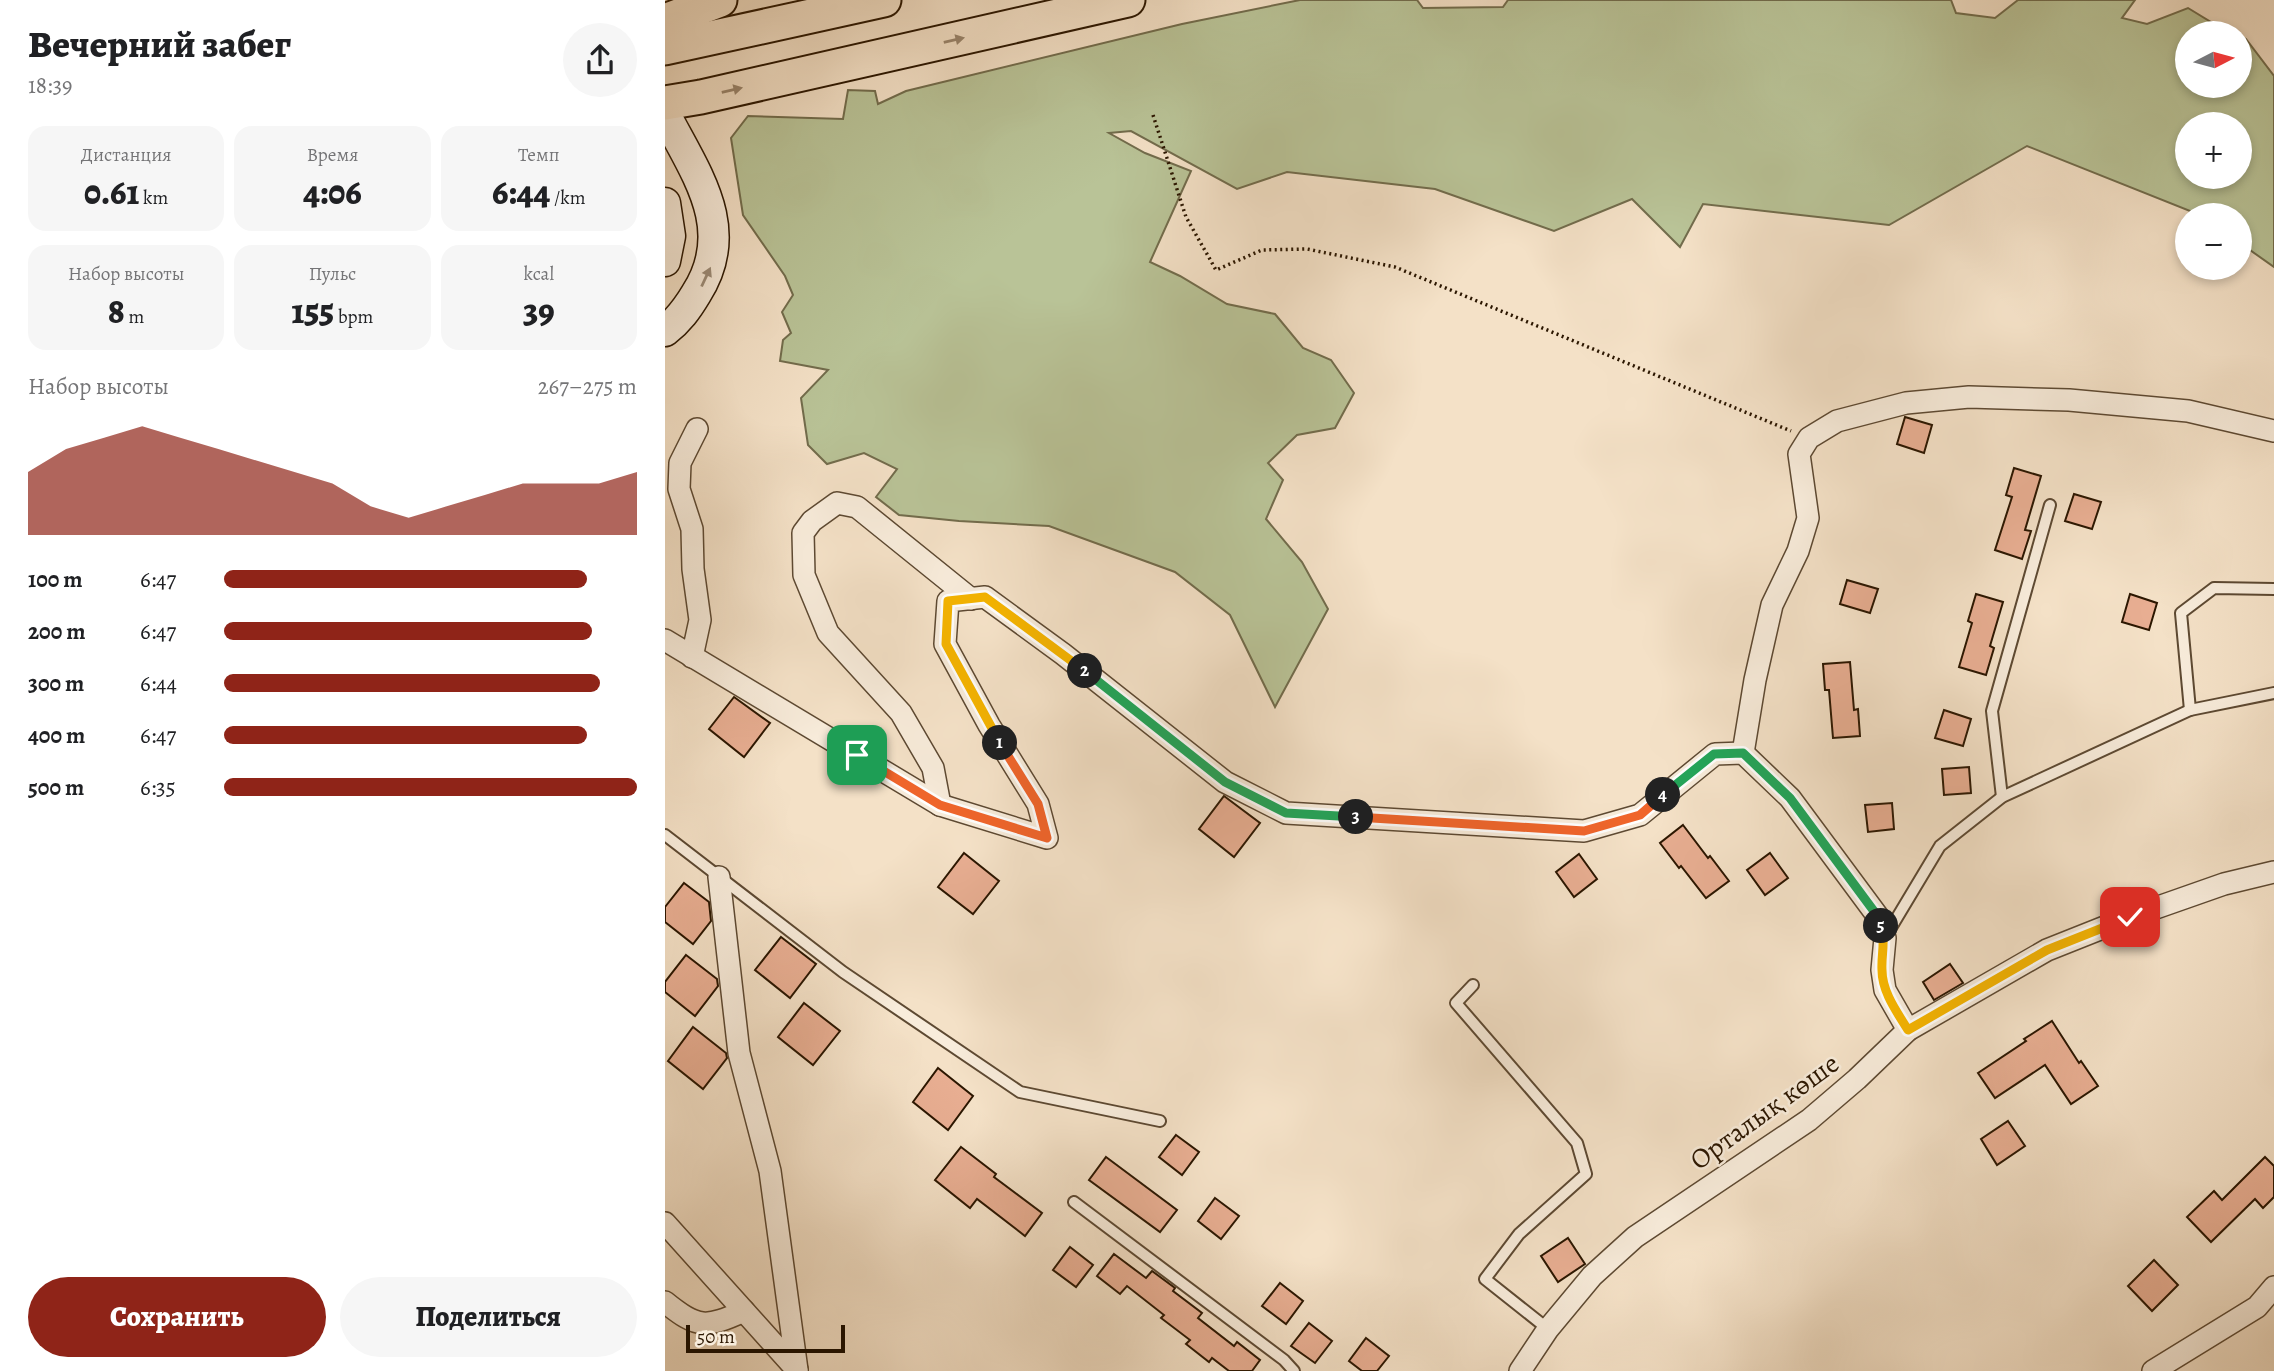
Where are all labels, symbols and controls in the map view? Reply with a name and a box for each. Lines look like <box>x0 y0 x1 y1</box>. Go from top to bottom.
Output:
text: Вечерний забег <box>28 18 291 70</box>
north arrow <box>2175 21 2252 98</box>
map controls <box>2175 21 2252 280</box>
button: share <box>563 23 637 97</box>
one-way arrow <box>943 34 965 45</box>
text: 18:39 <box>28 70 73 101</box>
one-way arrow <box>721 84 743 95</box>
button: + <box>2175 112 2252 189</box>
text: Дистанция <box>81 142 171 168</box>
text: Время <box>307 142 358 168</box>
text: Темп <box>518 142 560 168</box>
text: 0.61 <box>84 168 139 216</box>
text: 4:06 <box>303 168 362 216</box>
text: 6:44 <box>492 168 550 216</box>
text: km <box>139 185 168 211</box>
text: /km <box>550 185 586 211</box>
button: − <box>2175 203 2252 280</box>
text: Набор высоты <box>68 261 184 287</box>
text: Пульс <box>309 261 356 287</box>
text: kcal <box>524 261 554 287</box>
one-way arrow <box>700 267 711 287</box>
text: 8 <box>108 287 125 335</box>
text: 155 <box>292 287 334 335</box>
text: 39 <box>523 287 555 335</box>
text: m <box>125 304 144 330</box>
text: bpm <box>334 304 373 330</box>
text: Набор высоты <box>28 371 169 402</box>
text: 267–275 m <box>538 371 637 402</box>
text: 100 m <box>28 564 83 595</box>
text: 6:47 <box>140 564 176 595</box>
text: 200 m <box>28 616 86 647</box>
text: 6:47 <box>140 616 176 647</box>
pin: 2 <box>1067 654 1103 688</box>
text: 2 <box>1080 657 1089 683</box>
text: 300 m <box>28 668 84 699</box>
text: 6:44 <box>140 668 177 699</box>
text: 400 m <box>28 720 85 751</box>
text: 6:47 <box>140 720 176 751</box>
pin <box>827 725 887 785</box>
pin: 1 <box>983 726 1017 760</box>
text: 1 <box>996 729 1003 755</box>
icon: arrive <box>838 736 876 774</box>
text: 500 m <box>28 772 84 803</box>
text: 6:35 <box>140 772 176 803</box>
pin: 4 <box>1646 778 1681 812</box>
text: 4 <box>1658 781 1667 807</box>
pin: 3 <box>1339 800 1373 834</box>
text: 3 <box>1351 803 1360 829</box>
pin <box>2100 887 2160 947</box>
icon: check <box>2111 898 2149 936</box>
pin: 5 <box>1863 908 1899 944</box>
text: 5 <box>1876 912 1885 938</box>
street label: Орталық көше <box>1682 1045 1847 1179</box>
button: Сохранить <box>28 1277 326 1357</box>
button: Поделиться <box>340 1277 637 1357</box>
scale bar <box>686 1322 845 1354</box>
text: 50 m <box>697 1324 735 1350</box>

